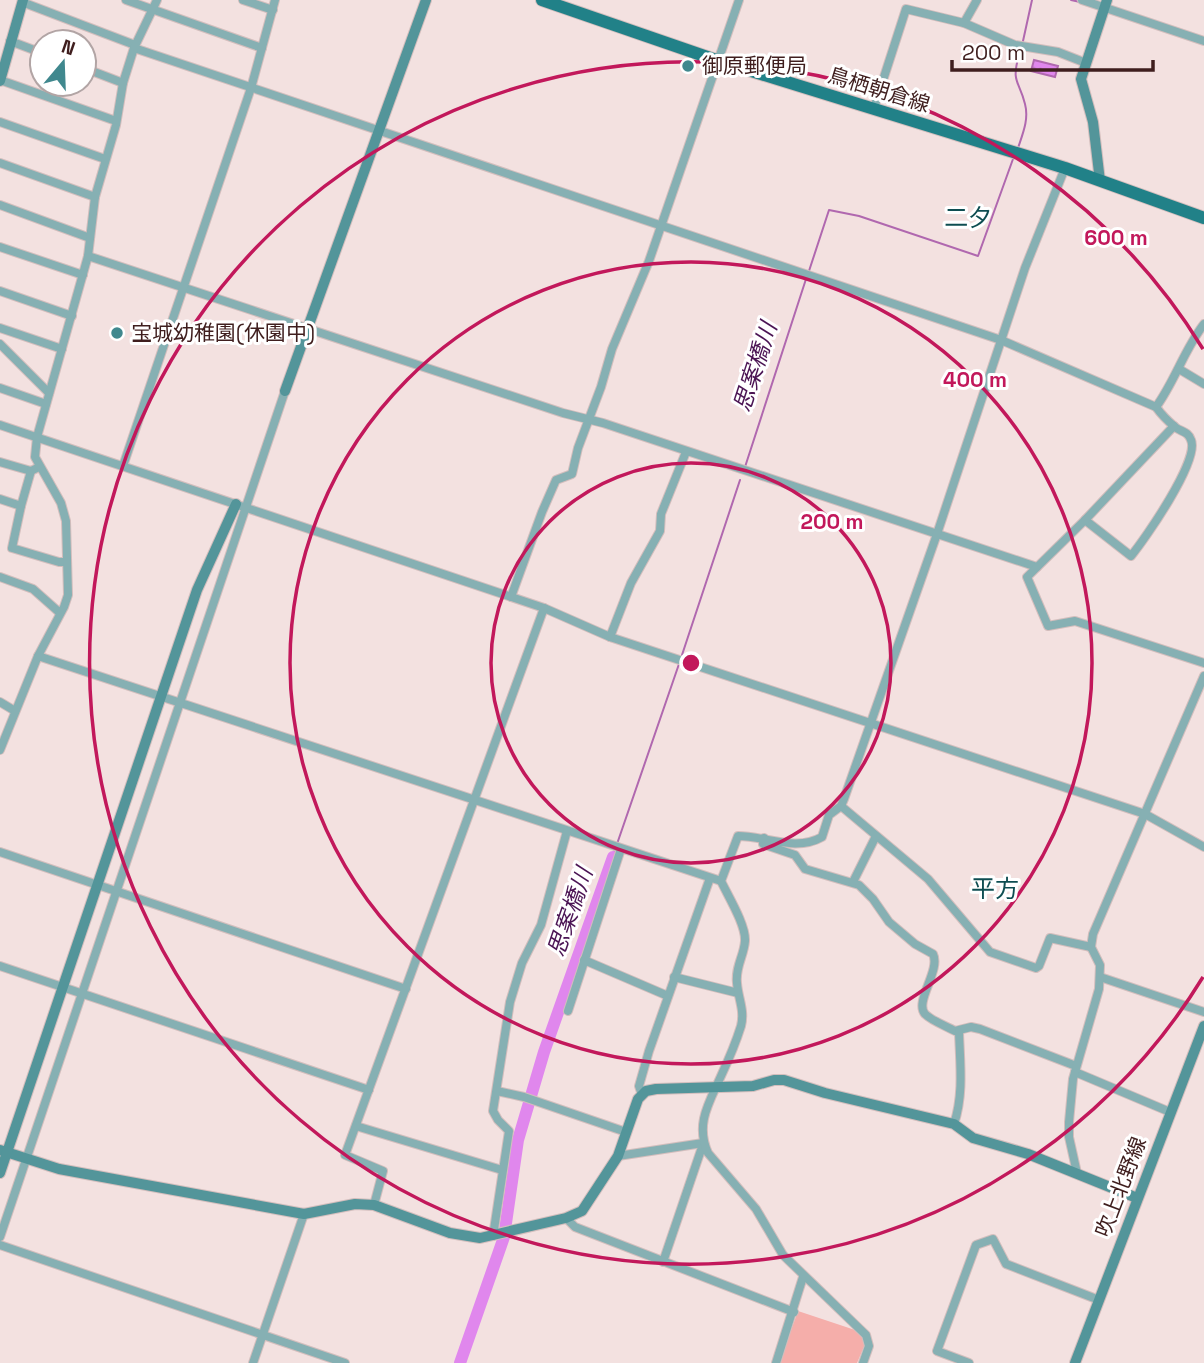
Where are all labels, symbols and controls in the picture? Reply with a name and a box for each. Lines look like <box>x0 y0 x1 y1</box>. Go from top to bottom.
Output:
north arrow <box>28 28 98 98</box>
scale bar <box>952 28 1153 72</box>
text: N <box>58 34 78 61</box>
text: 200 m <box>962 39 1025 66</box>
place label: 御原郵便局 <box>702 52 807 79</box>
marker: 御原郵便局 <box>680 58 696 74</box>
street label: 鳥栖朝倉線 <box>825 61 933 118</box>
district label: 二夕 <box>944 202 992 233</box>
text: 600 m <box>1084 224 1148 251</box>
water label: 思案橋川 <box>727 316 784 415</box>
place label: 宝城幼稚園(休園中) <box>131 319 315 346</box>
marker: 宝城幼稚園(休園中) <box>109 325 125 341</box>
text: 400 m <box>943 366 1007 393</box>
text: 200 m <box>801 508 863 535</box>
centre of rings <box>679 651 703 675</box>
water label: 思案橋川 <box>541 861 600 960</box>
district label: 平方 <box>971 873 1019 904</box>
street label: 吹上北野線 <box>1089 1133 1152 1241</box>

